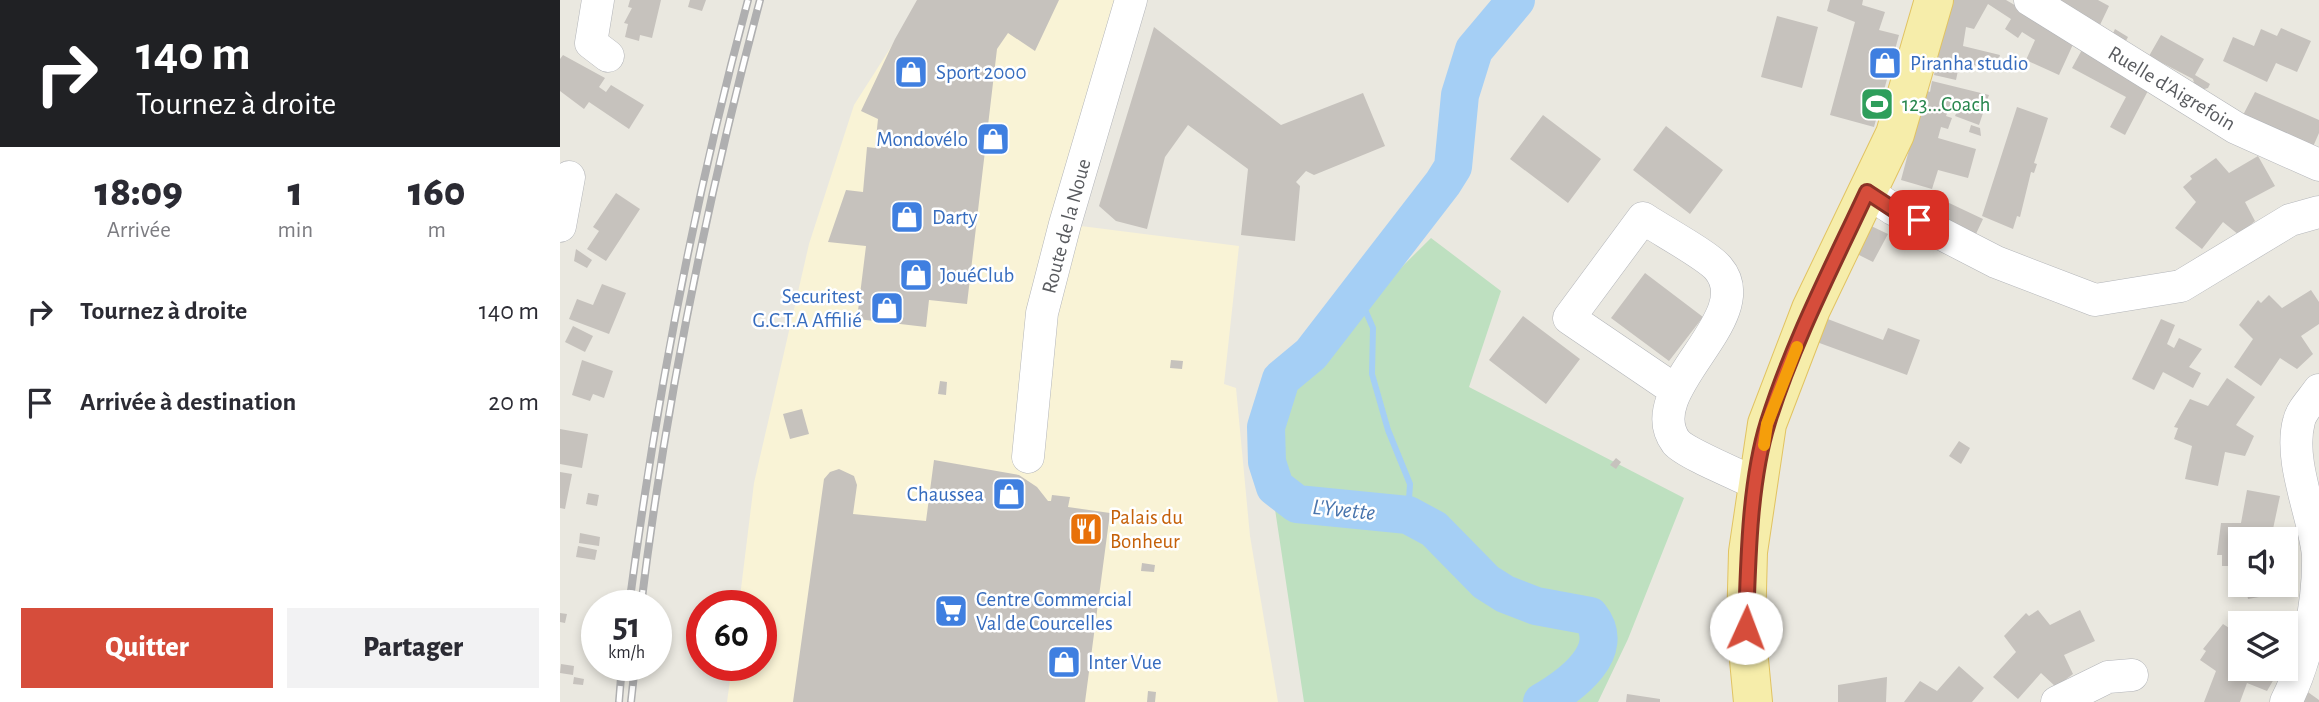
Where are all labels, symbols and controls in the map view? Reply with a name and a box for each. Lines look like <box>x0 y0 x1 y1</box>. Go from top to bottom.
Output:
icon: right <box>21 28 112 119</box>
text: 140 m <box>136 30 251 79</box>
street label: Ruelle d'Aigrefoin <box>2104 42 2239 135</box>
shop icon: Piranha studio <box>1866 44 1904 82</box>
shop icon: Sport 2000 <box>892 53 930 91</box>
place label: Piranha studio <box>1910 53 2028 74</box>
place label: Sport 2000 <box>936 62 1026 83</box>
sports icon: 123...Coach <box>1858 85 1896 123</box>
text: Tournez à droite <box>136 88 336 120</box>
place label: 123...Coach <box>1902 94 1990 115</box>
shop icon: Mondovélo <box>974 120 1012 158</box>
place label: Mondovélo <box>876 129 968 150</box>
street label: Route de la Noue <box>1038 157 1095 296</box>
text: 18:09 <box>94 171 183 213</box>
text: 1 <box>288 171 303 213</box>
text: 160 <box>408 171 465 213</box>
pin <box>1889 190 1949 250</box>
shop icon: Darty <box>888 198 926 236</box>
icon: arrive <box>1900 201 1938 239</box>
place label: Darty <box>932 207 978 228</box>
text: Arrivée <box>107 219 171 242</box>
text: min <box>277 219 313 242</box>
text: m <box>427 219 446 242</box>
shop icon: JouéClub <box>897 256 935 294</box>
place label: JouéClub <box>940 265 1014 286</box>
place label: Securitest G.C.T.A Affilié <box>752 286 862 331</box>
shop icon: Securitest G.C.T.A Affilié <box>868 289 906 327</box>
icon: right <box>21 293 59 331</box>
text: Tournez à droite <box>80 298 247 324</box>
text: 140 m <box>479 298 539 324</box>
icon: arrive <box>21 384 59 422</box>
text: Arrivée à destination <box>80 389 296 415</box>
text: 20 m <box>488 389 539 415</box>
shop icon: Chaussea <box>990 475 1028 513</box>
place label: Chaussea <box>907 484 984 505</box>
water label: L'Yvette <box>1311 496 1377 525</box>
place label: Palais du Bonheur <box>1110 507 1183 552</box>
restaurant icon: Palais du Bonheur <box>1067 510 1105 548</box>
map controls <box>2228 527 2298 681</box>
button: sound <box>2228 527 2298 597</box>
place label: Centre Commercial Val de Courcelles <box>976 589 1132 634</box>
speed limit sign: 60 <box>686 590 777 681</box>
position arrow <box>1709 591 1783 665</box>
supermarket icon: Centre Commercial Val de Courcelles <box>932 592 970 630</box>
button: Quitter <box>21 608 273 688</box>
button: Partager <box>287 608 539 688</box>
text: 51 <box>613 609 640 644</box>
button: layers <box>2228 611 2298 681</box>
shop icon: Inter Vue <box>1045 643 1083 681</box>
text: km/h <box>608 644 645 662</box>
place label: Inter Vue <box>1088 652 1162 673</box>

